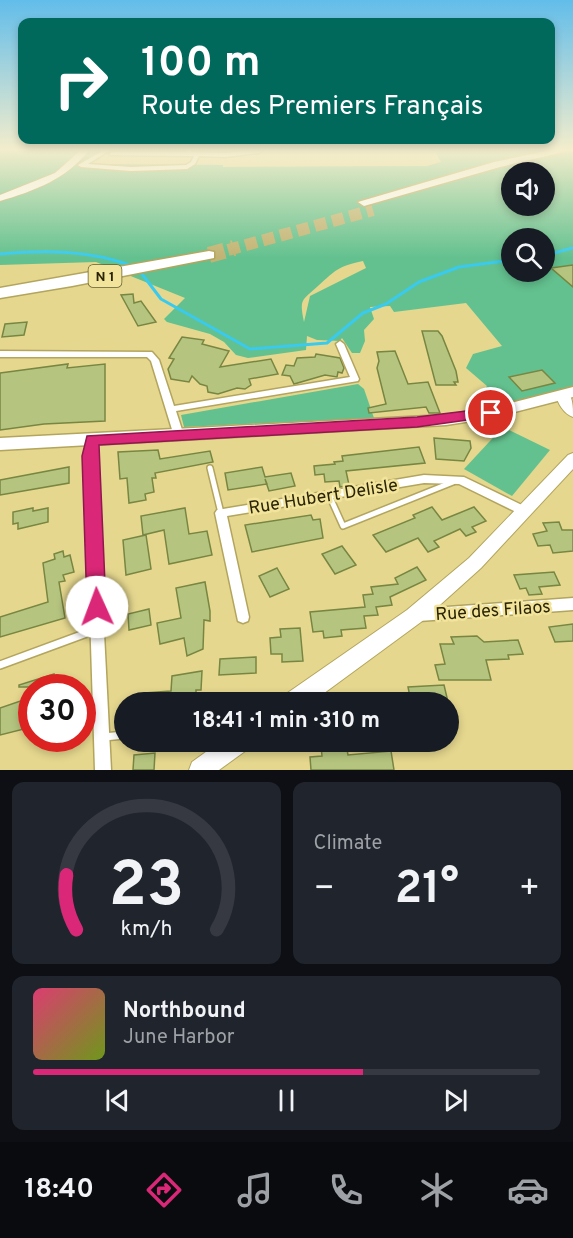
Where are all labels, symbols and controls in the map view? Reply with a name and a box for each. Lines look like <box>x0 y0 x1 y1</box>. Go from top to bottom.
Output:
text: 100 m <box>141 38 260 91</box>
icon: right <box>42 42 120 120</box>
text: Route des Premiers Français <box>141 90 483 124</box>
map controls <box>501 162 555 282</box>
button: sound <box>501 162 555 216</box>
button: search <box>501 228 555 282</box>
road number: N 1 <box>88 265 122 287</box>
pin <box>465 387 516 438</box>
icon: arrive <box>474 396 507 429</box>
street label: Rue Hubert Delisle <box>247 474 400 521</box>
position arrow <box>65 575 129 639</box>
street label: Rue des Filaos <box>435 596 551 627</box>
speed limit sign: 30 <box>18 674 96 752</box>
text: 18:41 · 1 min · 310 m <box>193 708 380 735</box>
text: Climate <box>314 831 382 857</box>
text: 23 <box>108 849 184 928</box>
text: 21° <box>395 862 459 919</box>
text: − <box>314 869 335 911</box>
text: + <box>519 869 540 911</box>
text: km/h <box>120 916 172 943</box>
text: Northbound <box>123 998 246 1025</box>
text: June Harbor <box>123 1025 235 1051</box>
icon: previous <box>101 1084 134 1117</box>
icon: pause <box>270 1084 303 1117</box>
icon: next <box>439 1084 472 1117</box>
icon: directions <box>143 1169 185 1211</box>
icon: music <box>234 1169 276 1211</box>
icon: phone <box>325 1169 367 1211</box>
icon: climate <box>416 1169 458 1211</box>
icon: car <box>507 1169 549 1211</box>
text: 18:40 <box>24 1173 94 1207</box>

